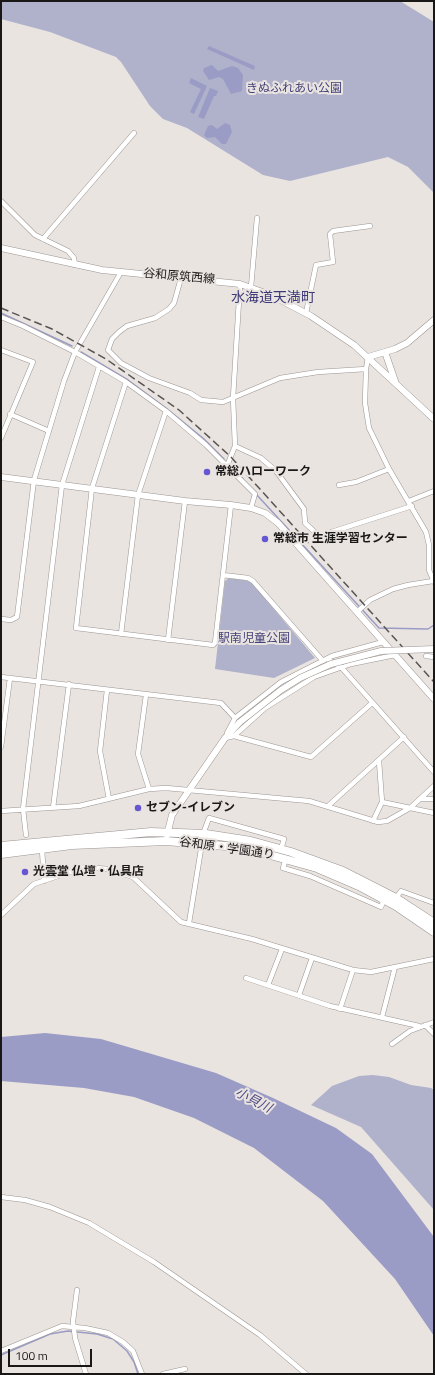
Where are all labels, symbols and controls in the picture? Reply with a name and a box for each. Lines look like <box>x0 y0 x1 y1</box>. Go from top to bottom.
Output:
park label: きぬふれあい公園 <box>246 82 342 96</box>
street label: 谷和原筑西線 <box>143 267 215 287</box>
district label: 水海道天満町 <box>231 291 315 307</box>
place label: 常総ハローワーク <box>215 465 311 479</box>
marker: 常総ハローワーク <box>202 467 212 477</box>
place label: 常総市 生涯学習センター <box>273 532 408 546</box>
marker: 常総市 生涯学習センター <box>260 534 270 544</box>
park label: 駅南児童公園 <box>218 632 290 646</box>
place label: セブン-イレブン <box>146 801 235 815</box>
marker: セブン-イレブン <box>133 803 143 813</box>
street label: 谷和原・学園通り <box>178 835 276 863</box>
place label: 光雲堂 仏壇・仏具店 <box>33 865 144 879</box>
marker: 光雲堂 仏壇・仏具店 <box>20 867 30 877</box>
water label: 小貝川 <box>232 1085 274 1117</box>
scale bar <box>10 1341 94 1367</box>
text: 100 m <box>15 1346 48 1365</box>

